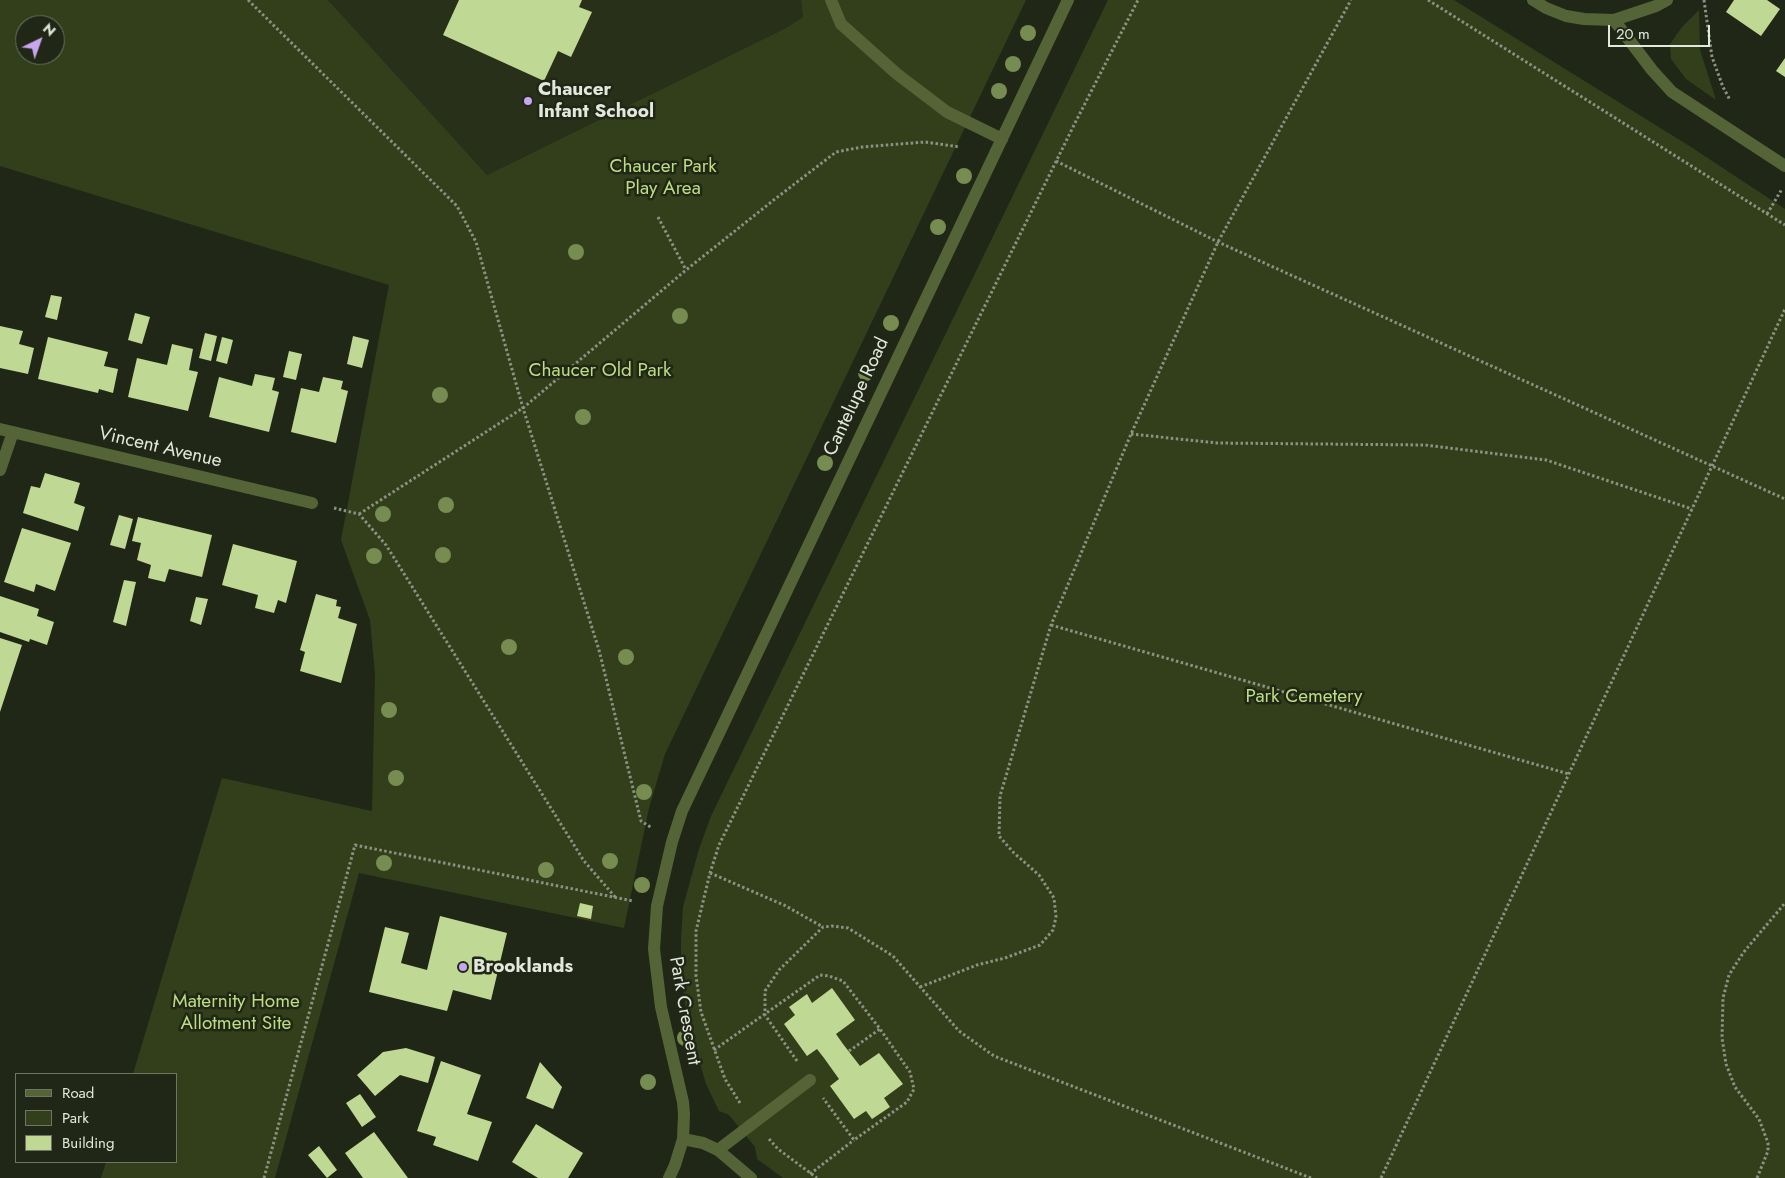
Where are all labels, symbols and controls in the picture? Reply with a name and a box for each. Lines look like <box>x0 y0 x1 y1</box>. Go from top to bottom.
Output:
north arrow <box>15 15 65 65</box>
scale bar <box>1610 15 1712 47</box>
text: N <box>39 18 60 41</box>
text: 20 m <box>1616 23 1650 45</box>
place label: Chaucer Infant School <box>538 79 654 123</box>
marker: Chaucer Infant School <box>522 95 534 107</box>
park label: Chaucer Park Play Area <box>609 156 717 200</box>
street label: Cantelupe Road <box>820 334 894 460</box>
park label: Chaucer Old Park <box>529 360 671 382</box>
street label: Vincent Avenue <box>96 423 224 473</box>
park label: Park Cemetery <box>1246 686 1362 708</box>
street label: Park Crescent <box>663 955 705 1067</box>
place label: Brooklands <box>473 956 573 978</box>
marker: Brooklands <box>457 961 469 973</box>
park label: Maternity Home Allotment Site <box>172 991 300 1035</box>
legend <box>15 1073 178 1163</box>
text: Road <box>62 1082 94 1104</box>
text: Park <box>62 1107 89 1129</box>
text: Building <box>62 1132 114 1154</box>

